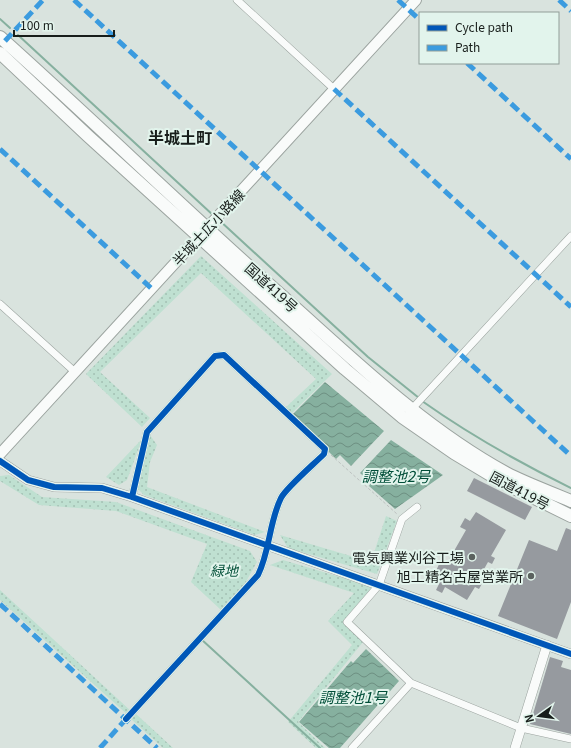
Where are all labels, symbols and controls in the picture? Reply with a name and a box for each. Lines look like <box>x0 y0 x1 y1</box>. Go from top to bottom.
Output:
scale bar <box>14 12 114 38</box>
legend <box>419 12 559 64</box>
text: 100 m <box>20 16 54 33</box>
text: Cycle path <box>455 18 513 35</box>
text: Path <box>455 38 480 55</box>
district label: 半城土町 <box>148 125 212 149</box>
street label: 半城土広小路線 <box>167 184 249 270</box>
street label: 国道419号 <box>241 258 303 316</box>
water label: 調整池2号 <box>362 465 431 486</box>
street label: 国道419号 <box>486 466 554 514</box>
place label: 電気興業刈谷工場 <box>352 547 464 567</box>
marker: 電気興業刈谷工場 <box>467 552 477 562</box>
park label: 緑地 <box>210 560 240 580</box>
place label: 旭工精名古屋営業所 <box>397 566 523 586</box>
marker: 旭工精名古屋営業所 <box>526 571 536 581</box>
water label: 調整池1号 <box>319 686 388 707</box>
north arrow <box>519 696 559 736</box>
text: N <box>520 713 537 725</box>

